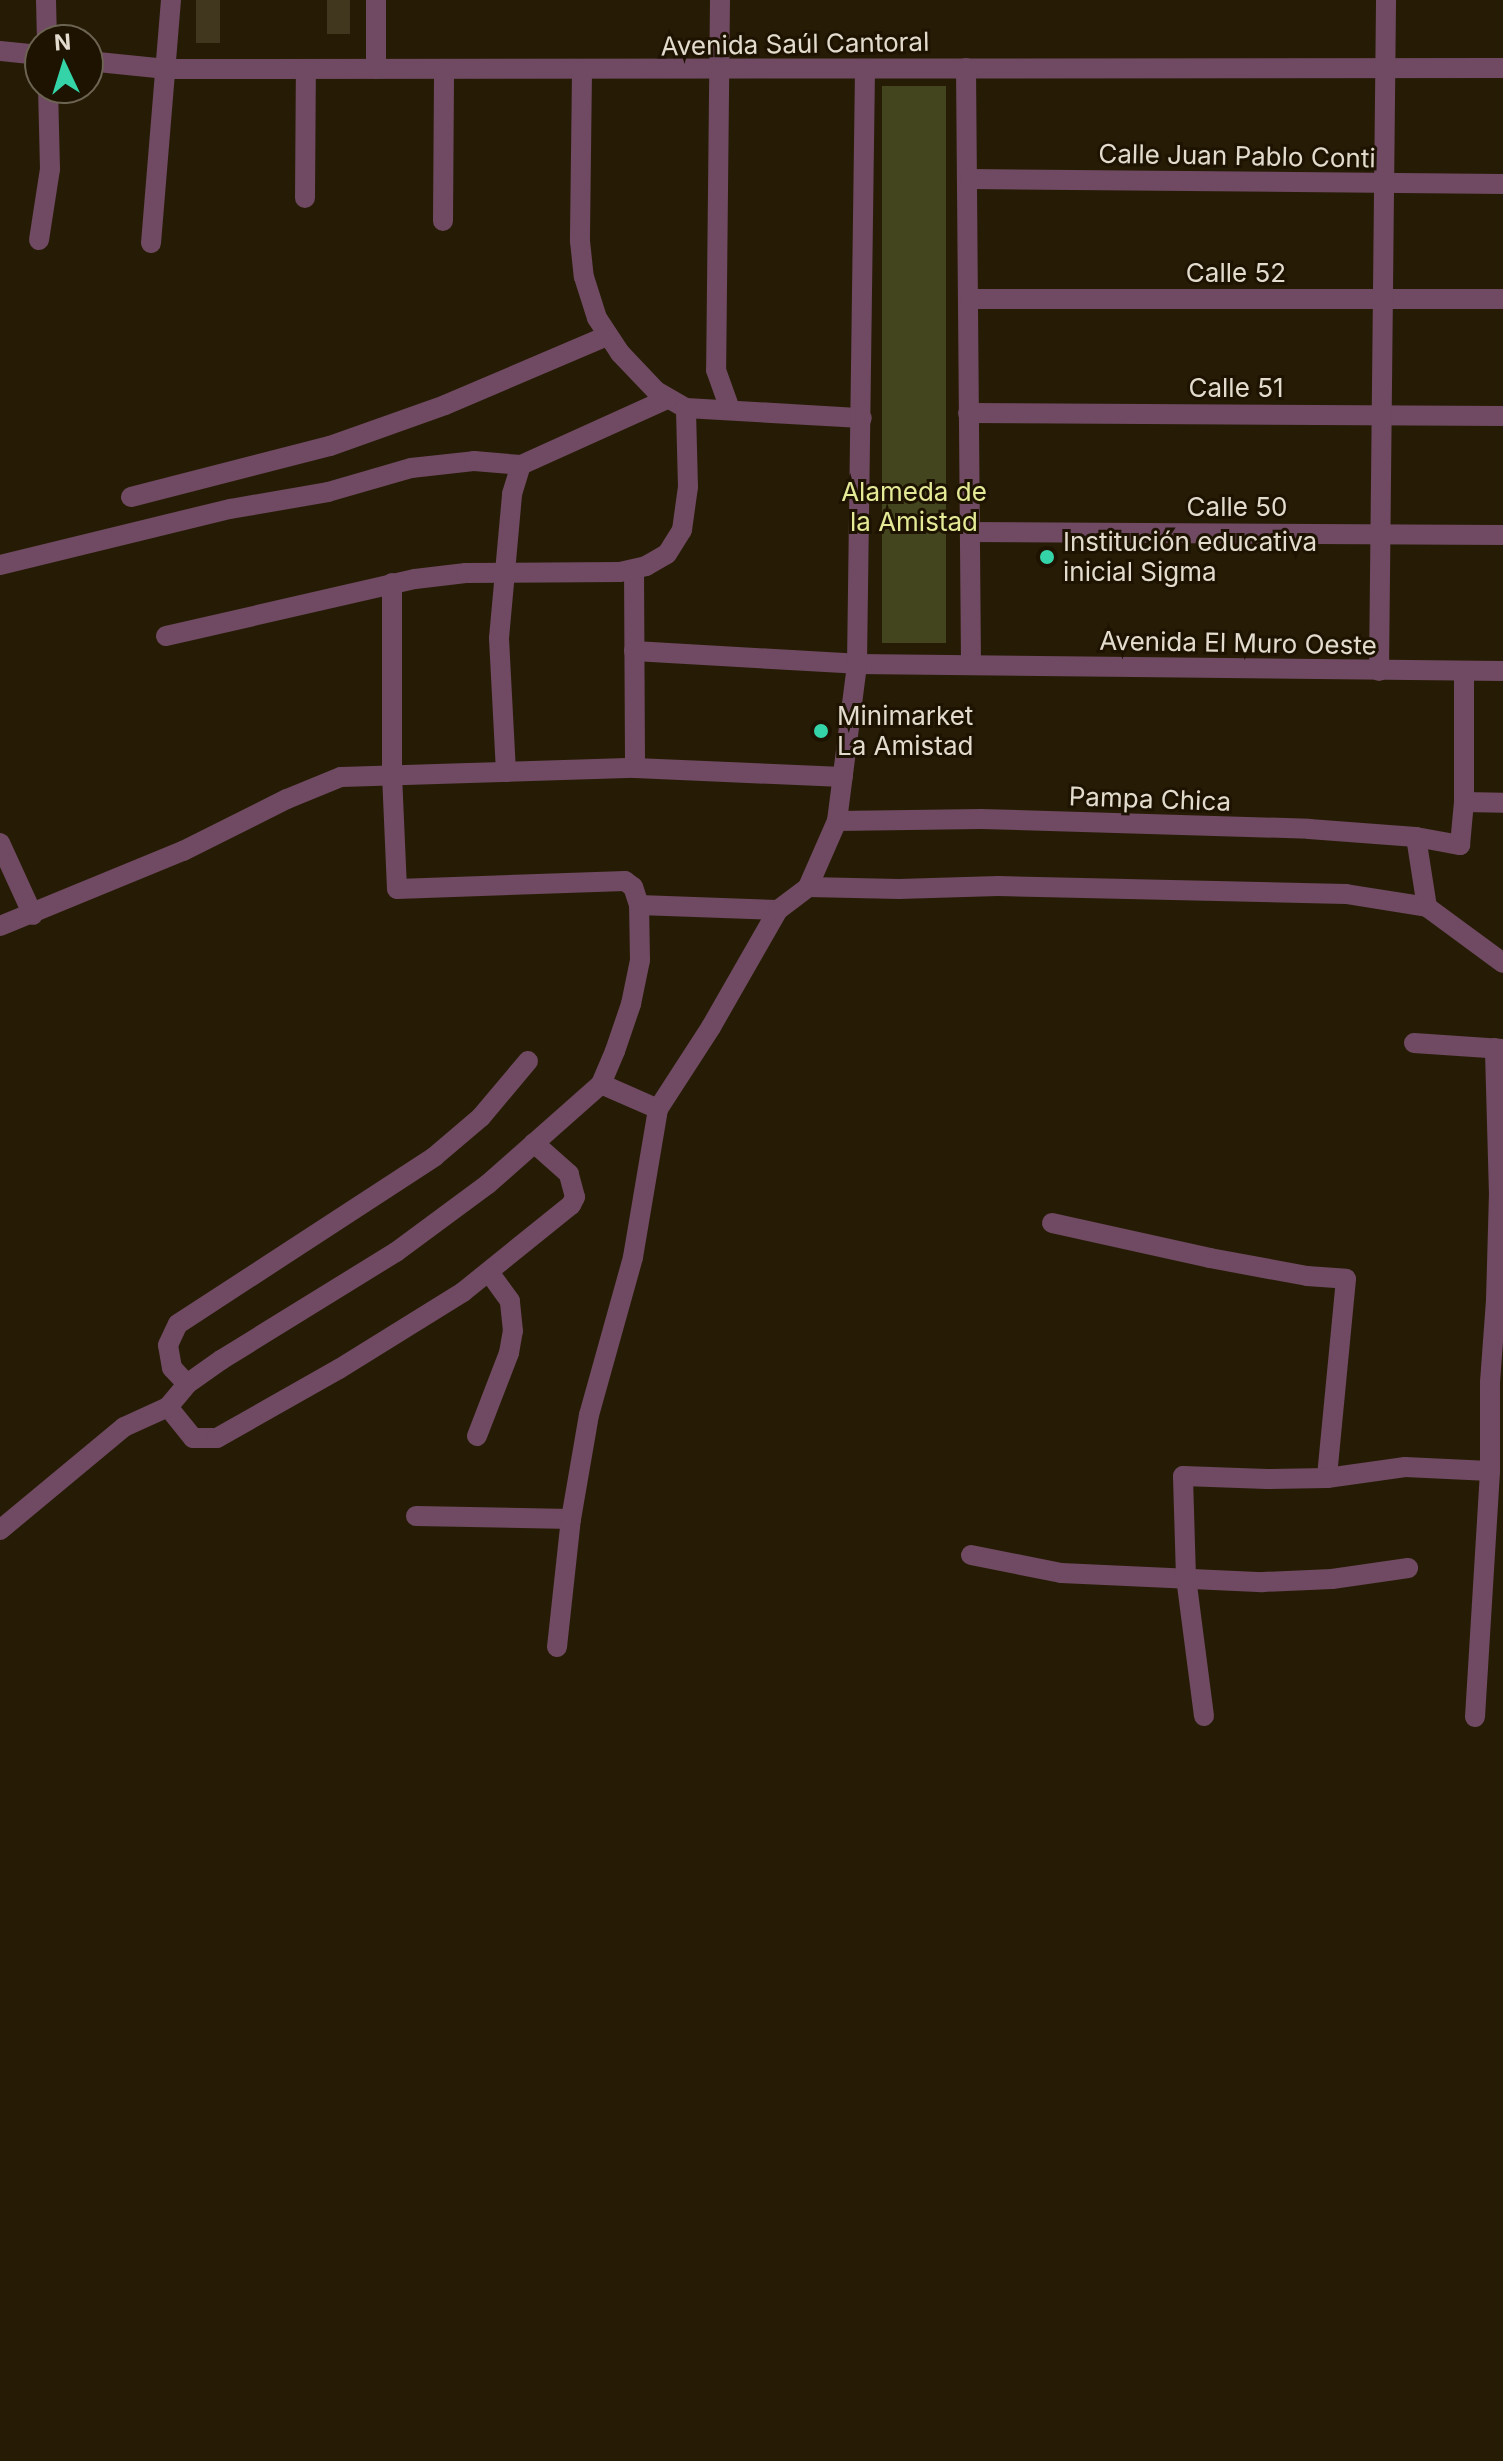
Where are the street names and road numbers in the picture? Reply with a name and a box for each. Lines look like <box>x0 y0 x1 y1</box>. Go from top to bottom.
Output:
street label: Avenida Saúl Cantoral <box>660 26 930 62</box>
street label: Calle Juan Pablo Conti <box>1098 138 1376 174</box>
street label: Calle 52 <box>1186 257 1286 289</box>
street label: Calle 51 <box>1188 372 1284 404</box>
street label: Calle 50 <box>1187 491 1287 523</box>
street label: Avenida El Muro Oeste <box>1099 625 1377 661</box>
street label: Pampa Chica <box>1068 781 1232 817</box>

